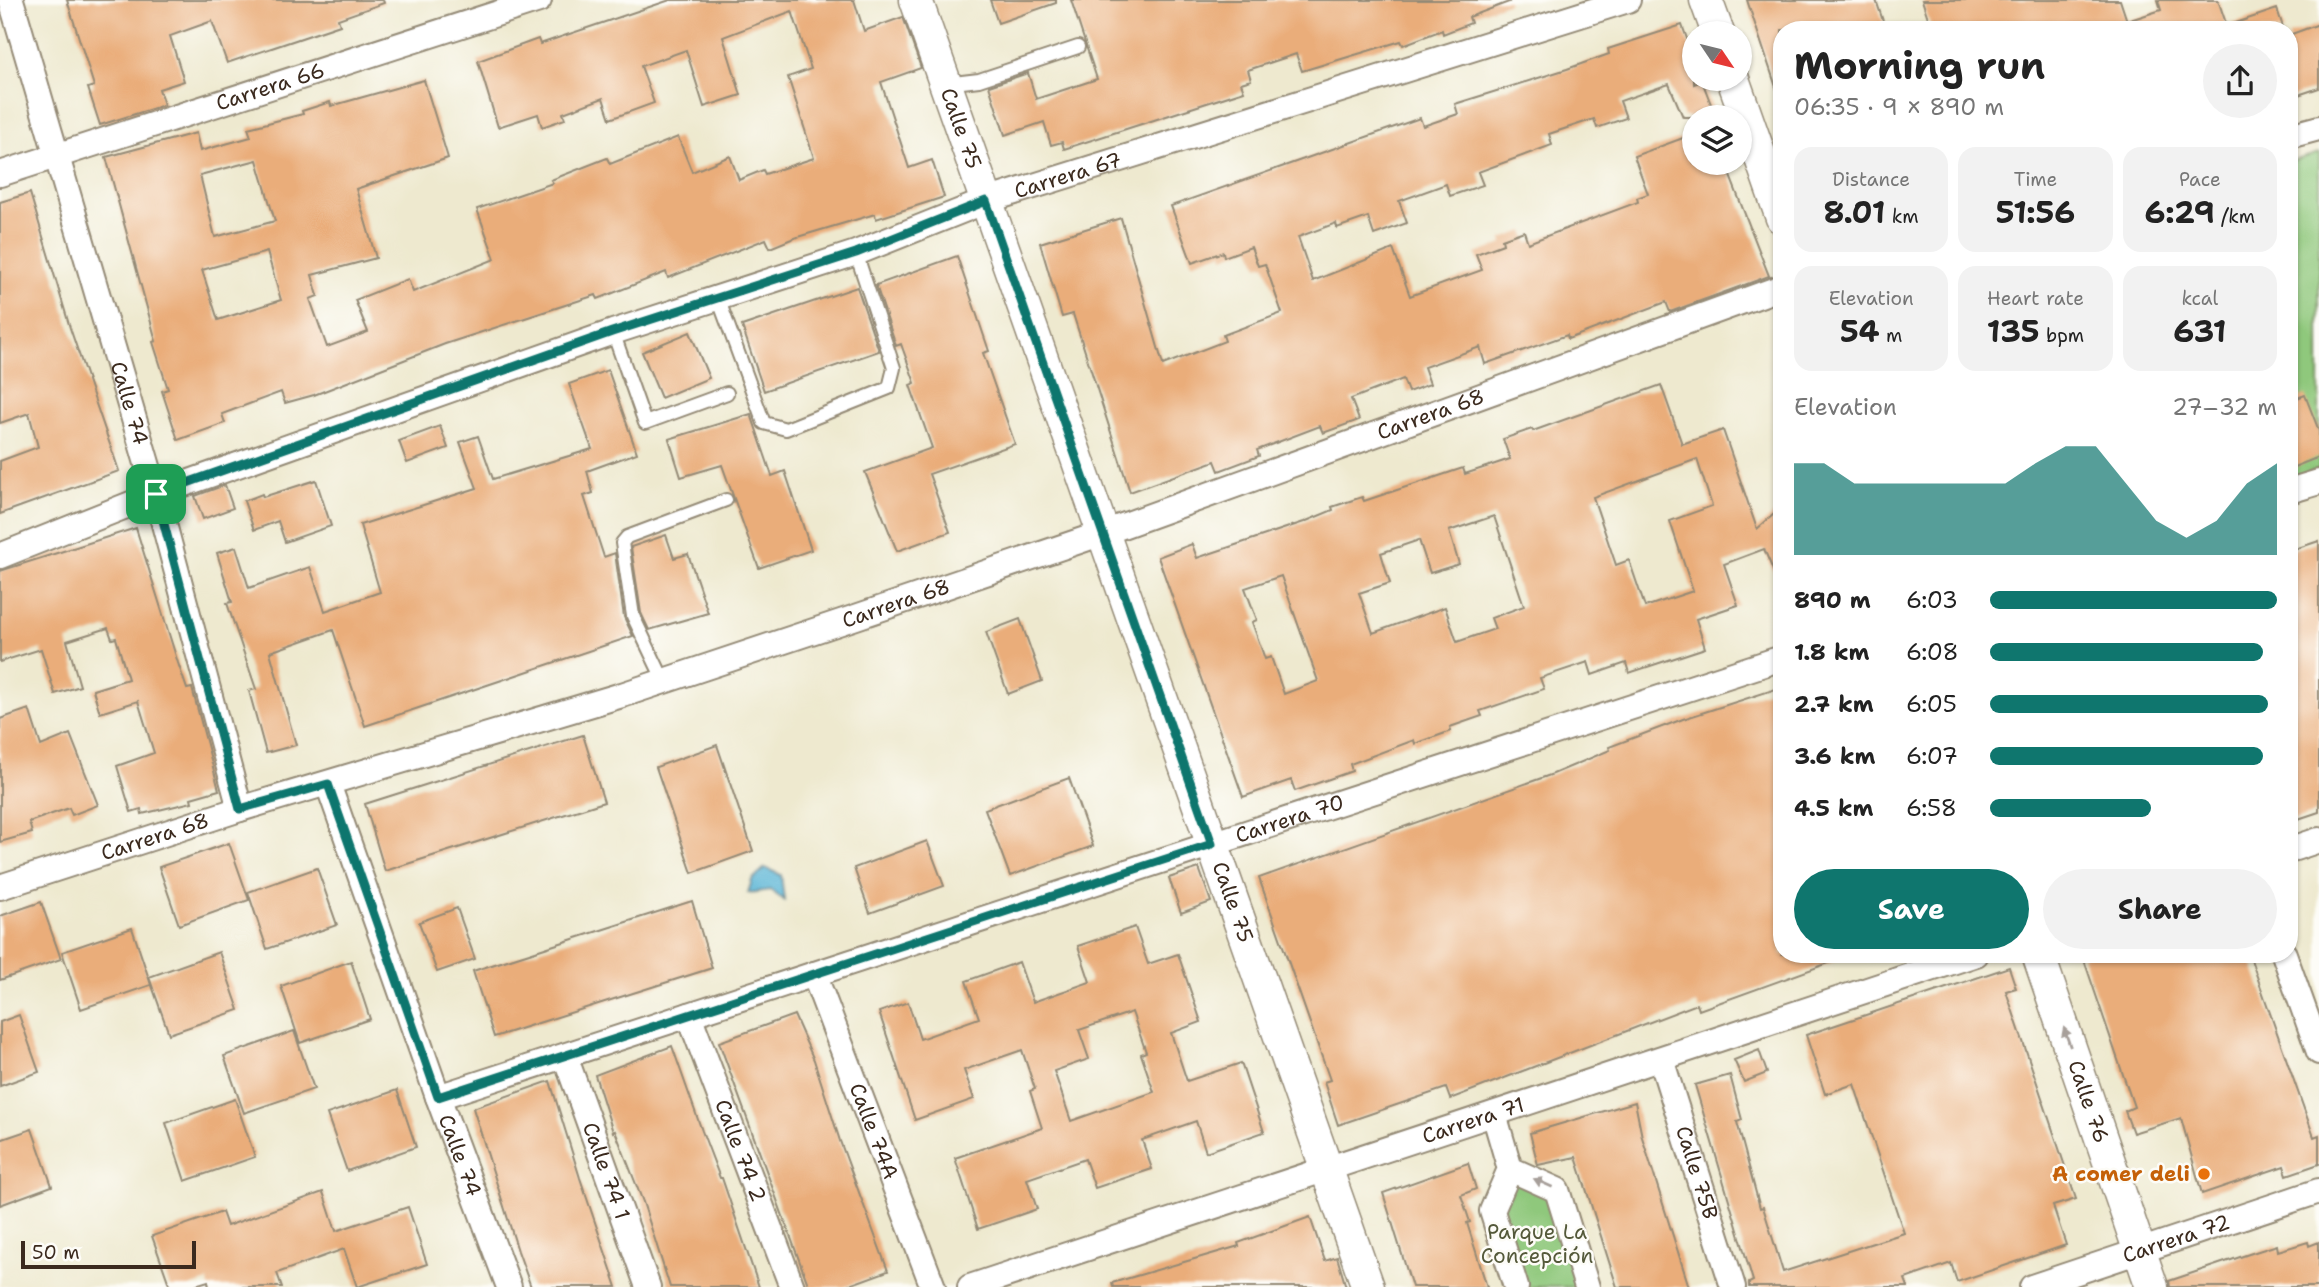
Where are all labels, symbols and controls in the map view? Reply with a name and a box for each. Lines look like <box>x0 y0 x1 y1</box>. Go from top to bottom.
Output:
north arrow <box>1682 21 1752 91</box>
map controls <box>1682 21 1752 175</box>
text: Morning run <box>1794 40 2045 91</box>
button: share <box>2203 44 2277 118</box>
street label: Carrera 66 <box>212 56 328 117</box>
street label: Calle 75 <box>934 84 988 173</box>
text: 06:35 · 9 × 890 m <box>1794 92 2004 122</box>
button: layers <box>1682 105 1752 175</box>
street label: Carrera 67 <box>1011 145 1125 205</box>
text: Distance <box>1832 167 1910 192</box>
text: Time <box>2014 167 2057 192</box>
text: Pace <box>2179 167 2221 192</box>
text: 8.01 <box>1824 192 1885 233</box>
text: 51:56 <box>1996 192 2075 233</box>
text: 6:29 <box>2145 192 2215 233</box>
text: km <box>1885 204 1919 229</box>
text: /km <box>2215 204 2255 229</box>
text: Elevation <box>1829 286 1914 311</box>
text: Heart rate <box>1987 286 2084 311</box>
text: kcal <box>2181 286 2218 311</box>
text: 54 <box>1840 311 1880 352</box>
text: 135 <box>1987 311 2039 352</box>
text: 631 <box>2173 311 2227 352</box>
text: m <box>1880 323 1902 348</box>
text: bpm <box>2039 323 2084 348</box>
street label: Calle 74 <box>104 358 155 448</box>
street label: Carrera 68 <box>1373 382 1488 447</box>
text: Elevation <box>1794 392 1897 422</box>
text: 27–32 m <box>2172 392 2277 422</box>
pin <box>126 464 186 524</box>
icon: arrive <box>137 475 175 513</box>
street label: Carrera 68 <box>838 572 954 635</box>
text: 890 m <box>1794 585 1871 615</box>
text: 6:03 <box>1906 585 1958 615</box>
text: 1.8 km <box>1794 637 1869 667</box>
text: 6:08 <box>1906 637 1959 667</box>
text: 2.7 km <box>1794 689 1874 719</box>
text: 6:05 <box>1906 689 1957 719</box>
text: 3.6 km <box>1794 741 1875 771</box>
text: 6:07 <box>1906 741 1958 771</box>
street label: Carrera 70 <box>1232 788 1348 850</box>
text: 4.5 km <box>1794 793 1874 823</box>
text: 6:58 <box>1906 793 1957 823</box>
street label: Carrera 68 <box>97 806 213 867</box>
street label: Calle 75 <box>1206 858 1260 946</box>
button: Save <box>1794 869 2029 949</box>
button: Share <box>2043 869 2277 949</box>
one-way arrow <box>2061 1026 2072 1047</box>
street label: Calle 76 <box>2061 1057 2116 1147</box>
street label: Calle 74A <box>843 1079 905 1183</box>
street label: Carrera 71 <box>1418 1090 1528 1150</box>
street label: Calle 74 2 <box>708 1095 772 1206</box>
street label: Calle 74 <box>432 1110 488 1200</box>
street label: Calle 74 1 <box>576 1118 637 1223</box>
street label: Calle 75B <box>1669 1122 1725 1223</box>
place label: A comer deli <box>2052 1160 2190 1188</box>
marker: A comer deli <box>2196 1166 2212 1182</box>
one-way arrow <box>1533 1177 1553 1189</box>
street label: Carrera 72 <box>2119 1208 2233 1270</box>
park label: Parque La Concepción <box>1481 1218 1594 1270</box>
scale bar <box>21 1238 196 1270</box>
text: 50 m <box>32 1240 80 1265</box>

